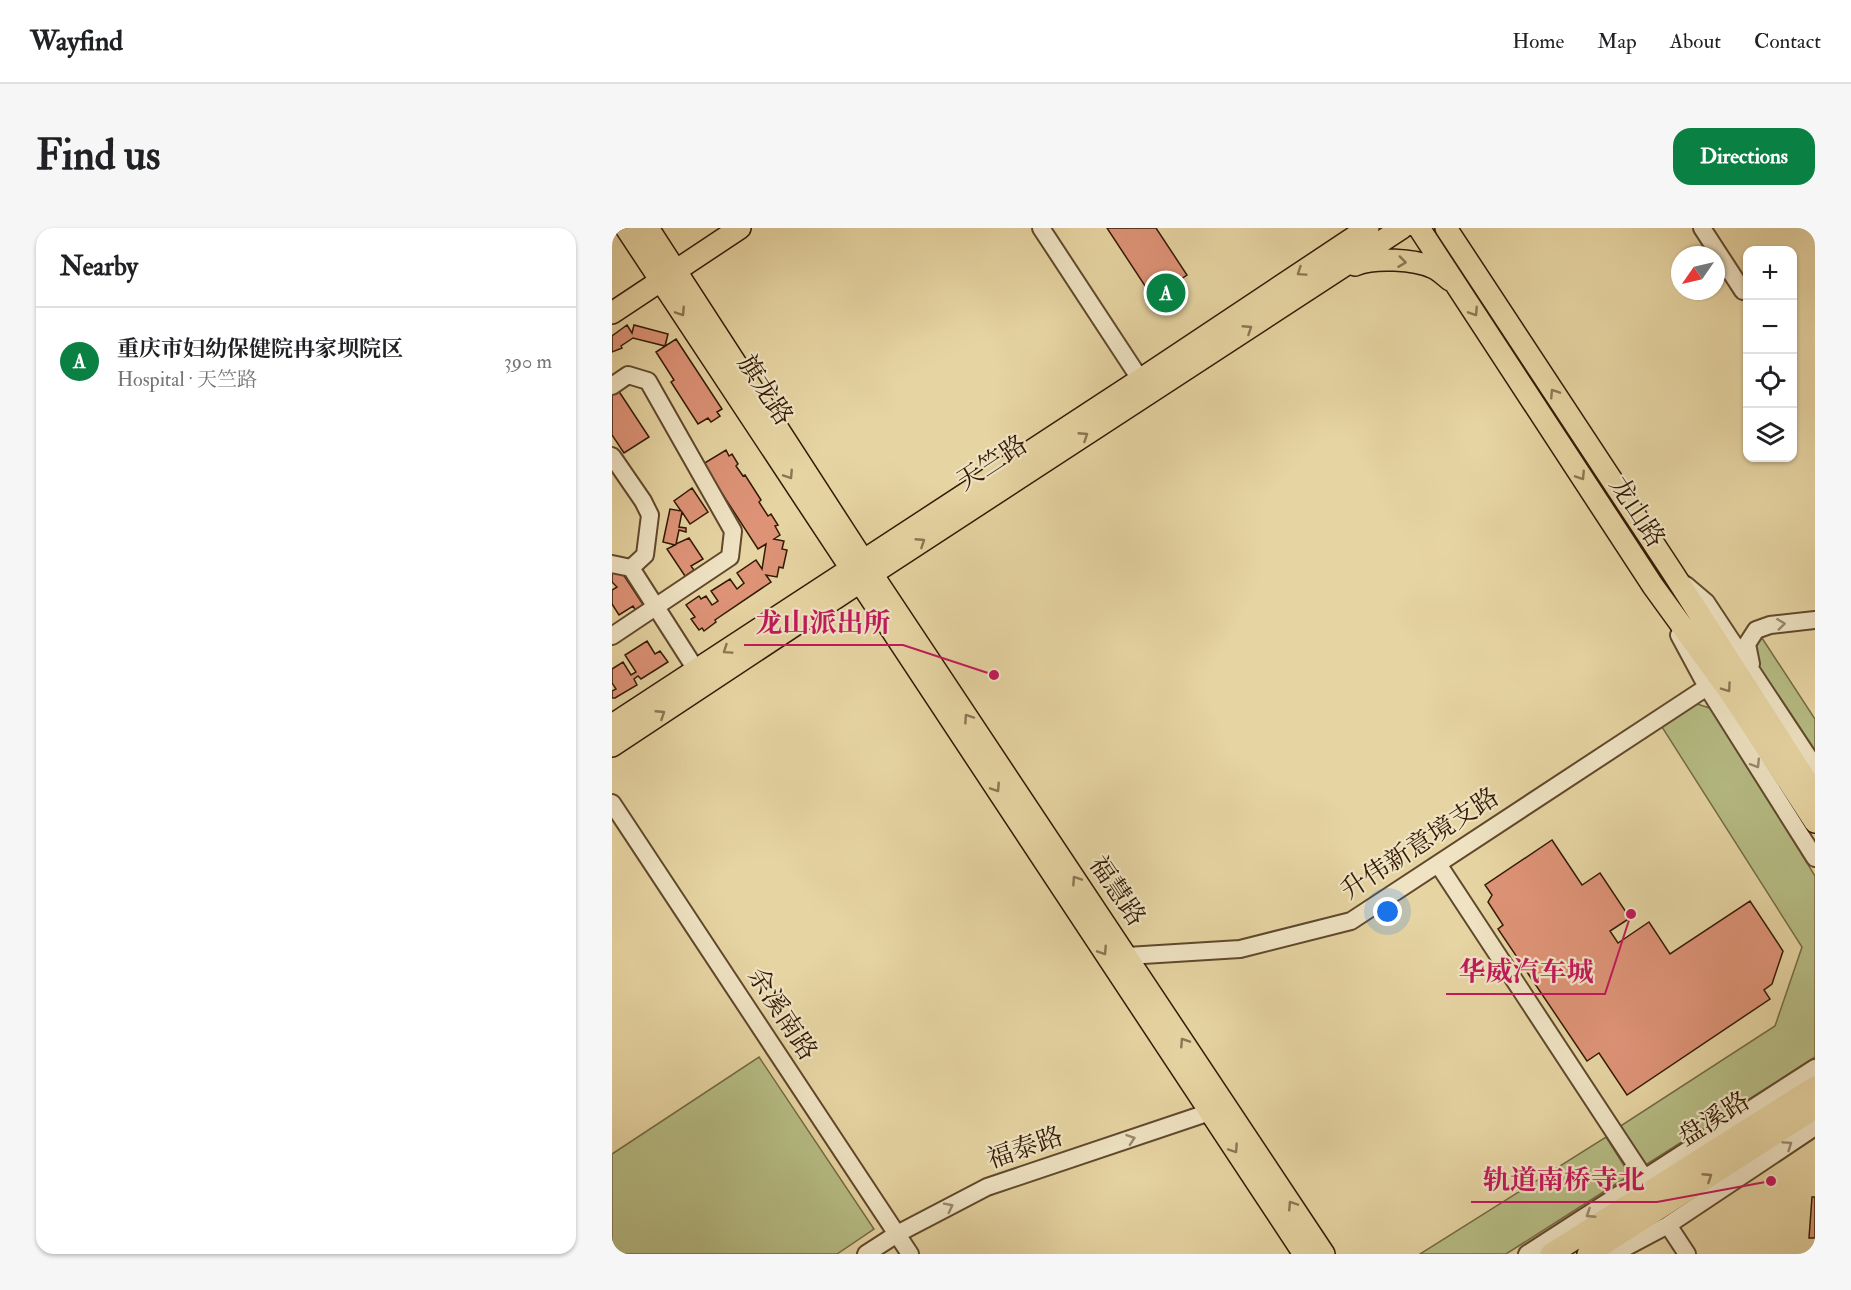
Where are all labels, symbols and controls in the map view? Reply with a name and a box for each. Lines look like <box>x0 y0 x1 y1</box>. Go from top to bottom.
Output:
text: Wayfind <box>30 24 123 59</box>
text: Home <box>1512 28 1564 55</box>
text: Map <box>1597 28 1637 55</box>
text: About <box>1670 28 1721 55</box>
text: Contact <box>1754 28 1821 55</box>
button: Directions <box>1673 128 1815 185</box>
text: Find us <box>36 130 160 182</box>
north arrow <box>1671 246 1725 300</box>
map controls <box>1743 246 1797 462</box>
button: + <box>1743 246 1797 300</box>
text: Nearby <box>60 251 138 283</box>
one-way arrow <box>1398 255 1407 268</box>
one-way arrow <box>1297 265 1308 276</box>
pin: A <box>1146 270 1186 316</box>
button: − <box>1743 300 1797 354</box>
one-way arrow <box>674 305 685 316</box>
one-way arrow <box>1467 305 1478 316</box>
one-way arrow <box>1241 326 1252 337</box>
text: 重庆市妇幼保健院冉家坝院区 <box>117 335 403 363</box>
text: A <box>73 349 86 374</box>
text: 390 m <box>504 349 552 374</box>
street label: 旗龙路 <box>730 349 800 431</box>
button: locate <box>1743 354 1797 408</box>
text: Hospital · 天竺路 <box>117 367 257 392</box>
one-way arrow <box>1550 389 1561 400</box>
button: layers <box>1743 408 1797 462</box>
street label: 天竺路 <box>951 428 1033 498</box>
one-way arrow <box>1078 432 1089 443</box>
one-way arrow <box>781 469 793 479</box>
one-way arrow <box>1573 469 1584 480</box>
street label: 龙山路 <box>1602 471 1672 553</box>
one-way arrow <box>914 538 925 549</box>
callout: 龙山派出所 <box>744 600 903 645</box>
text: 龙山派出所 <box>756 607 891 640</box>
one-way arrow <box>1777 618 1786 631</box>
one-way arrow <box>722 643 733 654</box>
one-way arrow <box>1720 682 1731 693</box>
one-way arrow <box>654 710 665 721</box>
one-way arrow <box>964 714 975 725</box>
one-way arrow <box>1748 758 1760 768</box>
street label: 升伟新意境支路 <box>1335 781 1505 907</box>
one-way arrow <box>989 782 1000 793</box>
street label: 福慧路 <box>1082 850 1152 932</box>
one-way arrow <box>1072 876 1084 886</box>
your location <box>1373 897 1402 926</box>
one-way arrow <box>1096 945 1108 955</box>
callout: 华威汽车城 <box>1446 949 1605 994</box>
text: 华威汽车城 <box>1459 956 1594 989</box>
street label: 余溪南路 <box>740 962 824 1066</box>
one-way arrow <box>1181 1038 1192 1049</box>
street label: 盘溪路 <box>1672 1085 1756 1153</box>
street label: 福泰路 <box>983 1120 1067 1176</box>
one-way arrow <box>1125 1134 1136 1146</box>
one-way arrow <box>1781 1141 1792 1152</box>
one-way arrow <box>1227 1142 1238 1153</box>
callout: 轨道南桥寺北 <box>1471 1157 1657 1202</box>
text: 轨道南桥寺北 <box>1483 1164 1645 1197</box>
one-way arrow <box>1701 1174 1712 1185</box>
one-way arrow <box>1287 1201 1299 1211</box>
one-way arrow <box>942 1203 953 1214</box>
one-way arrow <box>1585 1207 1596 1218</box>

